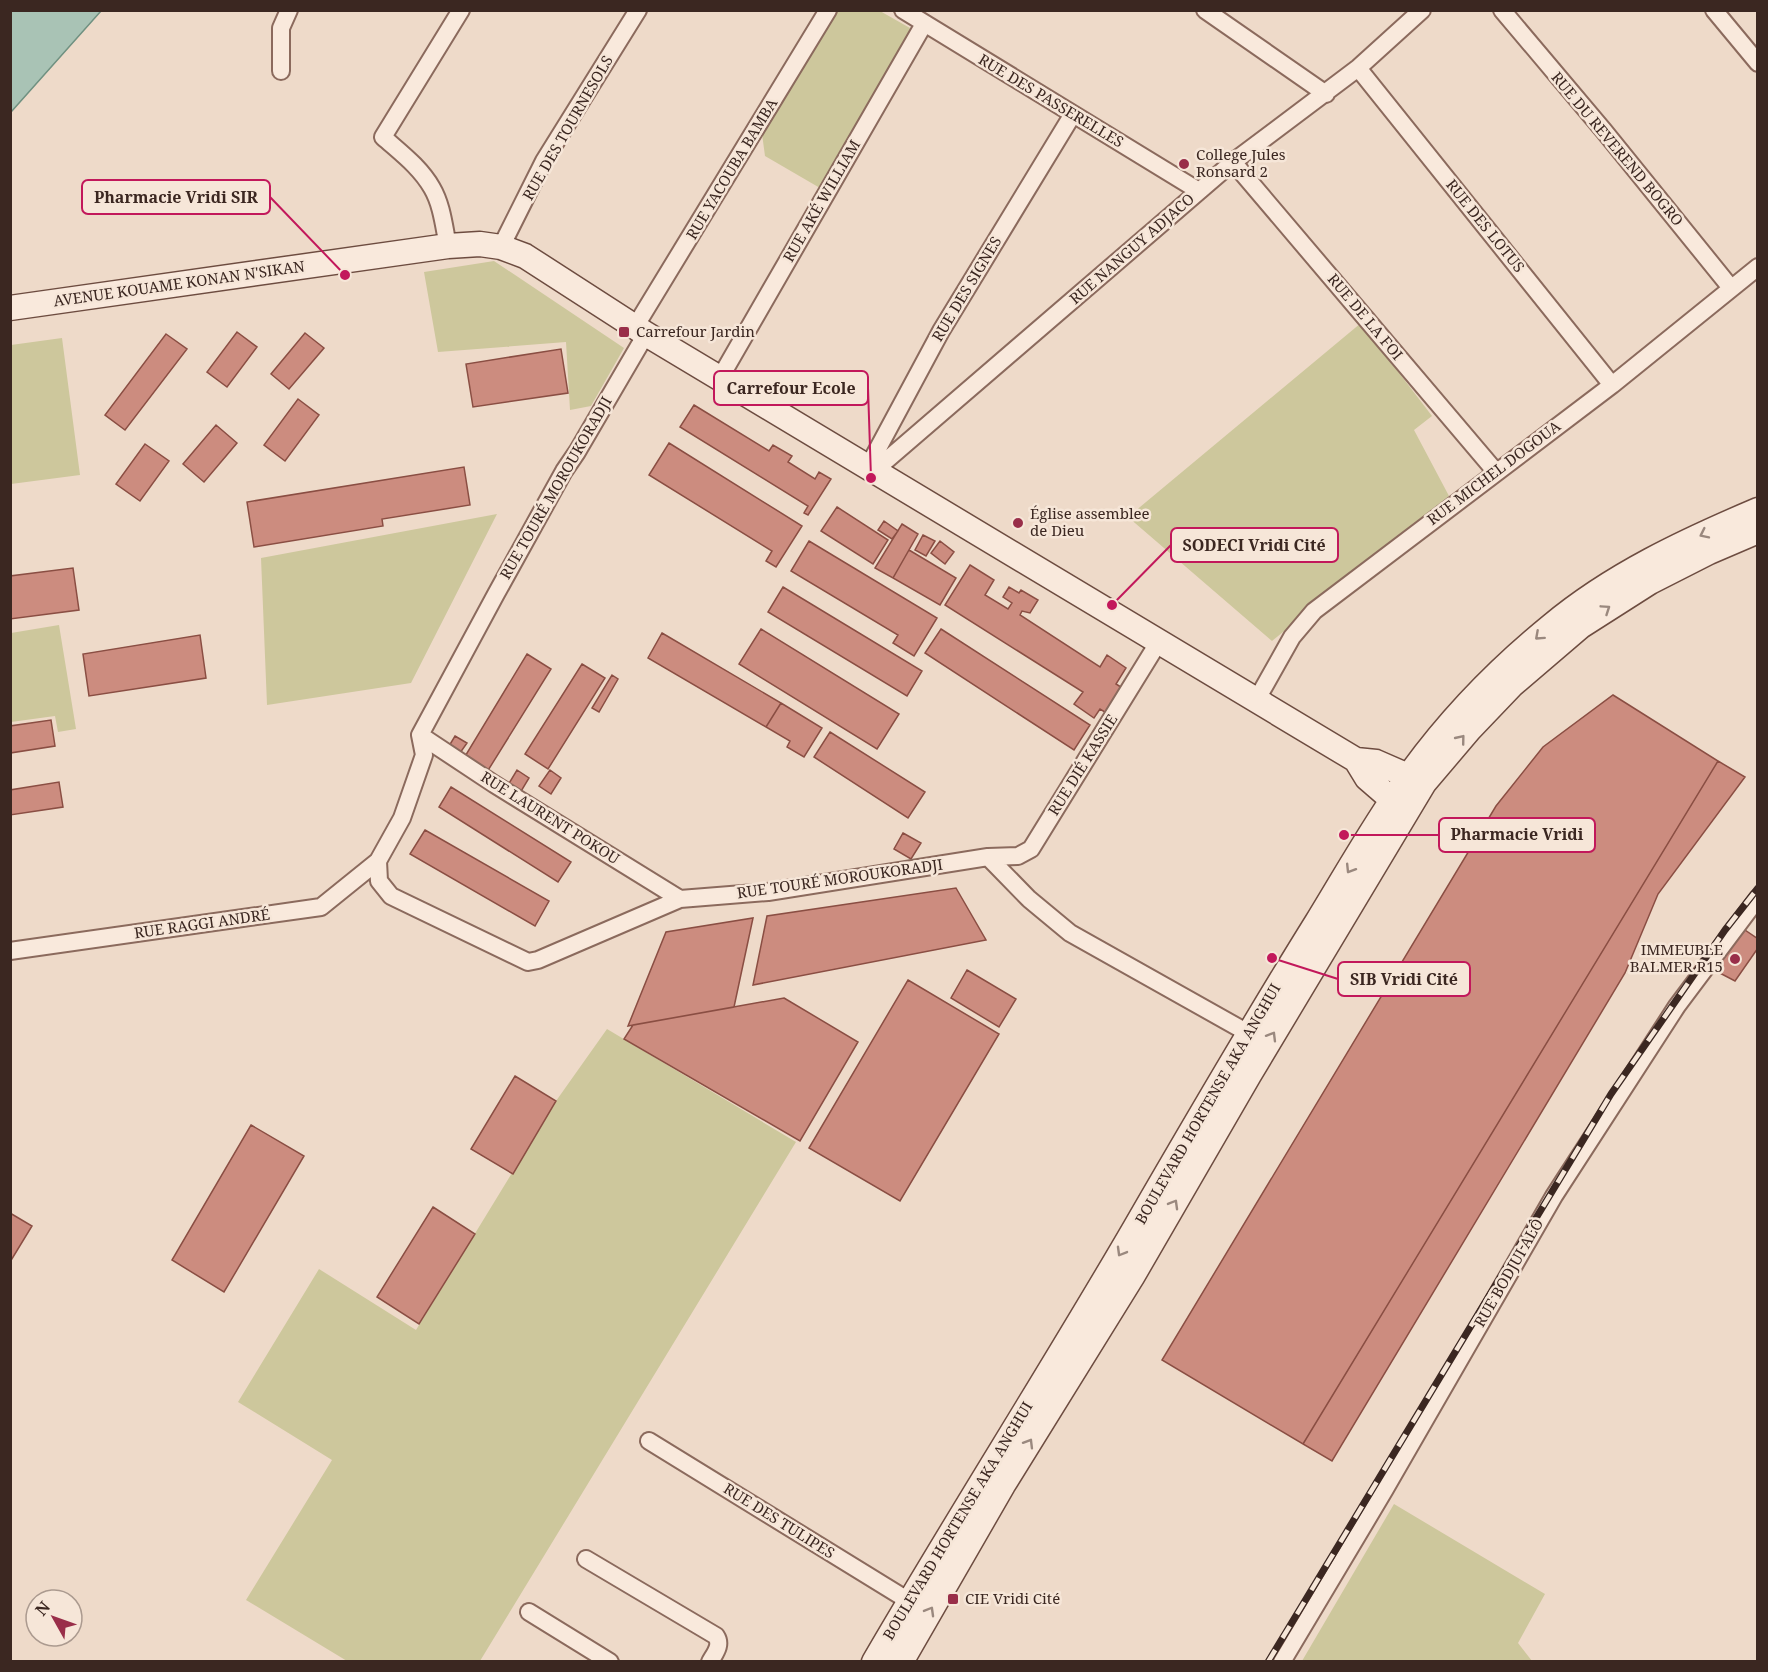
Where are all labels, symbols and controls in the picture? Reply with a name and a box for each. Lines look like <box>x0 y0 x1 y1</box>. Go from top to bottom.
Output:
street label: RUE DES PASSERELLES <box>975 49 1128 151</box>
street label: RUE DES TOURNESOLS <box>517 51 617 204</box>
street label: RUE DU REVEREND BOGRO <box>1547 67 1688 230</box>
street label: RUE YACOUBA BAMBA <box>681 94 782 243</box>
street label: RUE AKÉ WILLIAM <box>778 136 864 265</box>
place label: College Jules Ronsard 2 <box>1196 144 1286 181</box>
marker: College Jules Ronsard 2 <box>1177 157 1191 171</box>
street label: RUE DES LOTUS <box>1442 175 1530 276</box>
callout: Pharmacie Vridi SIR <box>82 180 270 214</box>
text: Pharmacie Vridi SIR <box>94 186 259 208</box>
street label: RUE NANGUY ADJACO <box>1065 188 1198 308</box>
street label: RUE DES SIGNES <box>927 232 1005 345</box>
street label: AVENUE KOUAME KONAN N'SIKAN <box>52 255 306 311</box>
street label: RUE DE LA FOI <box>1324 269 1408 364</box>
place label: Carrefour Jardin <box>636 321 755 341</box>
marker: Carrefour Jardin <box>617 325 631 339</box>
callout: Carrefour Ecole <box>714 371 868 405</box>
text: Carrefour Ecole <box>726 377 856 399</box>
street label: RUE TOURÉ MOROUKORADJI <box>495 393 616 582</box>
street label: RUE MICHEL DOGOUA <box>1423 415 1564 529</box>
place label: Église assemblee de Dieu <box>1030 503 1150 540</box>
marker: Église assemblee de Dieu <box>1011 516 1025 530</box>
one-way arrow <box>1699 526 1710 538</box>
callout: SODECI Vridi Cité <box>1171 528 1338 562</box>
text: SODECI Vridi Cité <box>1182 534 1326 556</box>
one-way arrow <box>1599 605 1610 616</box>
one-way arrow <box>1535 629 1546 640</box>
street label: RUE DIÉ KASSIE <box>1043 710 1121 819</box>
one-way arrow <box>1454 734 1465 745</box>
street label: RUE LAURENT POKOU <box>477 766 624 868</box>
callout: Pharmacie Vridi <box>1439 818 1595 852</box>
text: Pharmacie Vridi <box>1451 823 1584 845</box>
street label: RUE TOURÉ MOROUKORADJI <box>736 854 944 902</box>
one-way arrow <box>1345 863 1357 873</box>
street label: RUE RAGGI ANDRÉ <box>133 904 271 942</box>
place label: IMMEUBLE BALMER R15 <box>1630 939 1723 976</box>
marker: IMMEUBLE BALMER R15 <box>1728 952 1742 966</box>
callout: SIB Vridi Cité <box>1338 962 1470 996</box>
text: SIB Vridi Cité <box>1350 968 1458 990</box>
street label: BOULEVARD HORTENSE AKA ANGHUI <box>1130 980 1284 1227</box>
one-way arrow <box>1265 1032 1276 1042</box>
one-way arrow <box>1166 1200 1178 1210</box>
street label: RUE BODJUI ALÔ <box>1469 1215 1547 1330</box>
one-way arrow <box>1116 1246 1128 1257</box>
street label: BOULEVARD HORTENSE AKA ANGHUI <box>878 1398 1036 1643</box>
one-way arrow <box>1021 1439 1033 1449</box>
street label: RUE DES TULIPES <box>720 1478 839 1562</box>
north arrow <box>24 1588 84 1648</box>
place label: CIE Vridi Cité <box>965 1588 1060 1608</box>
marker: CIE Vridi Cité <box>946 1592 960 1606</box>
text: N <box>30 1596 55 1620</box>
one-way arrow <box>923 1607 934 1617</box>

